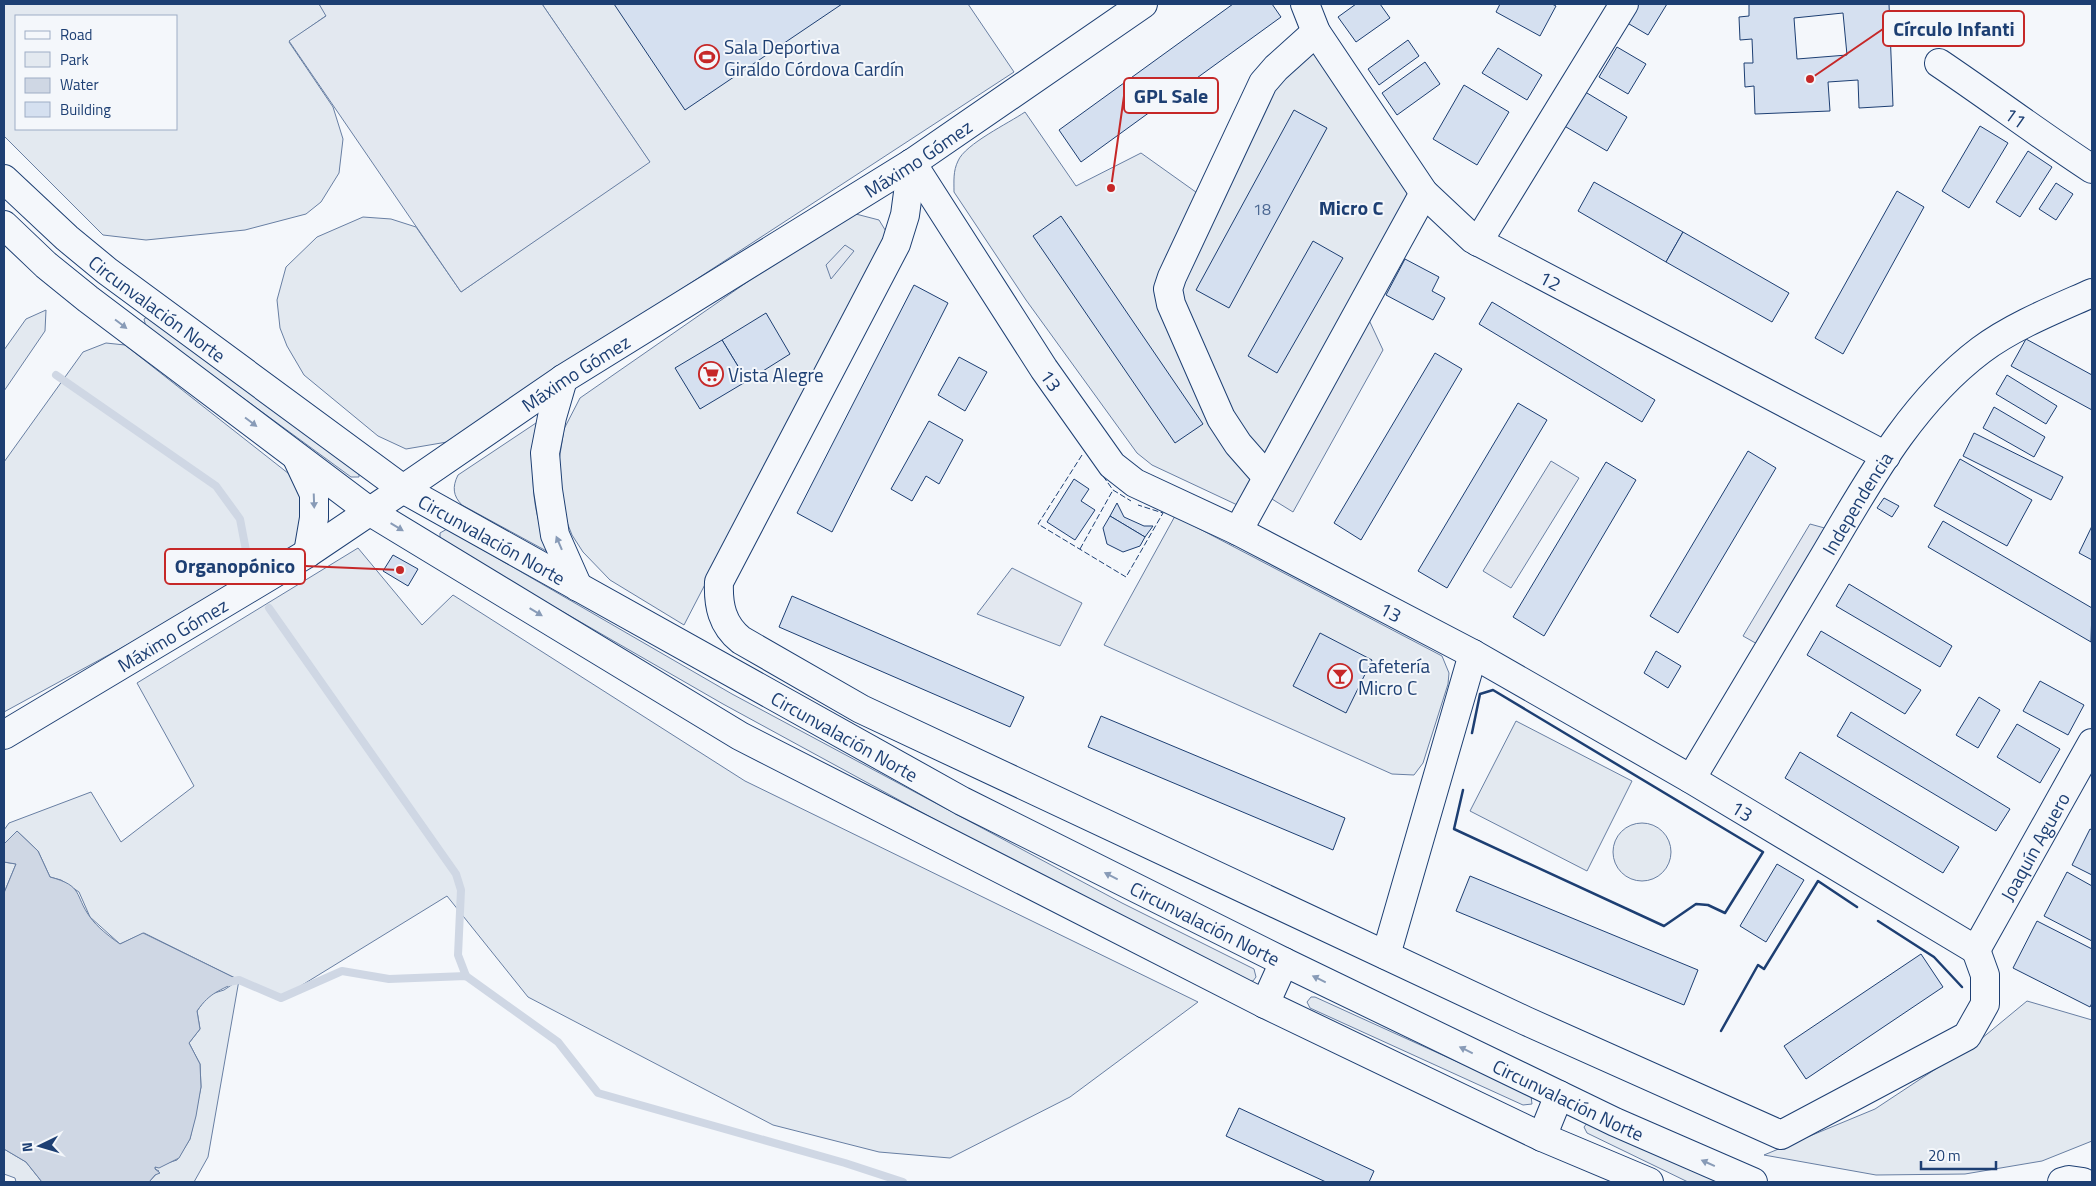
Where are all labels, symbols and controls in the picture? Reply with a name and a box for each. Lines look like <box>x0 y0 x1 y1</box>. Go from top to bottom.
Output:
callout: Círculo Infanti <box>1883 11 2024 46</box>
text: Círculo Infanti <box>1893 13 2015 44</box>
legend <box>15 15 178 130</box>
text: Road <box>60 23 92 46</box>
place label: Sala Deportiva Giraldo Córdova Cardín <box>724 32 904 83</box>
sports icon: Sala Deportiva Giraldo Córdova Cardín <box>694 44 720 70</box>
text: Park <box>60 48 89 71</box>
text: Water <box>60 73 99 96</box>
callout: GPL Sale <box>1124 78 1218 113</box>
text: GPL Sale <box>1134 80 1208 111</box>
text: Building <box>60 98 111 121</box>
street label: 11 <box>1999 99 2033 135</box>
street label: Máximo Gómez <box>858 112 978 204</box>
district label: Micro C <box>1319 192 1383 223</box>
house number: 18 <box>1253 197 1271 221</box>
street label: Circunvalación Norte <box>83 247 232 369</box>
street label: 12 <box>1535 262 1567 298</box>
one-way arrow <box>114 319 127 330</box>
street label: Máximo Gómez <box>515 327 635 418</box>
place label: Vista Alegre <box>728 360 823 389</box>
supermarket icon: Vista Alegre <box>698 361 724 387</box>
street label: 13 <box>1034 363 1070 397</box>
one-way arrow <box>244 417 257 428</box>
street label: Independencia <box>1814 445 1899 560</box>
street label: Circunvalación Norte <box>413 486 571 592</box>
one-way arrow <box>310 493 318 509</box>
one-way arrow <box>390 523 403 532</box>
one-way arrow <box>554 536 562 550</box>
callout: Organopónico <box>165 549 305 584</box>
text: Organopónico <box>175 550 295 581</box>
street label: Máximo Gómez <box>111 590 233 679</box>
street label: 13 <box>1375 593 1407 629</box>
one-way arrow <box>529 607 542 616</box>
place label: Cafetería Micro C <box>1358 651 1431 702</box>
bar icon: Cafetería Micro C <box>1327 663 1353 689</box>
street label: Circunvalación Norte <box>766 683 924 788</box>
street label: Joaquín Aguero <box>1992 786 2076 906</box>
street label: 13 <box>1726 792 1759 828</box>
one-way arrow <box>1104 872 1118 880</box>
street label: Circunvalación Norte <box>1125 873 1285 972</box>
one-way arrow <box>1312 975 1326 983</box>
one-way arrow <box>1459 1046 1473 1054</box>
street label: Circunvalación Norte <box>1488 1051 1649 1147</box>
north arrow <box>15 1121 65 1171</box>
scale bar <box>1921 1138 1996 1170</box>
text: N <box>16 1141 37 1153</box>
text: 20 m <box>1928 1144 1961 1167</box>
one-way arrow <box>1701 1158 1715 1166</box>

